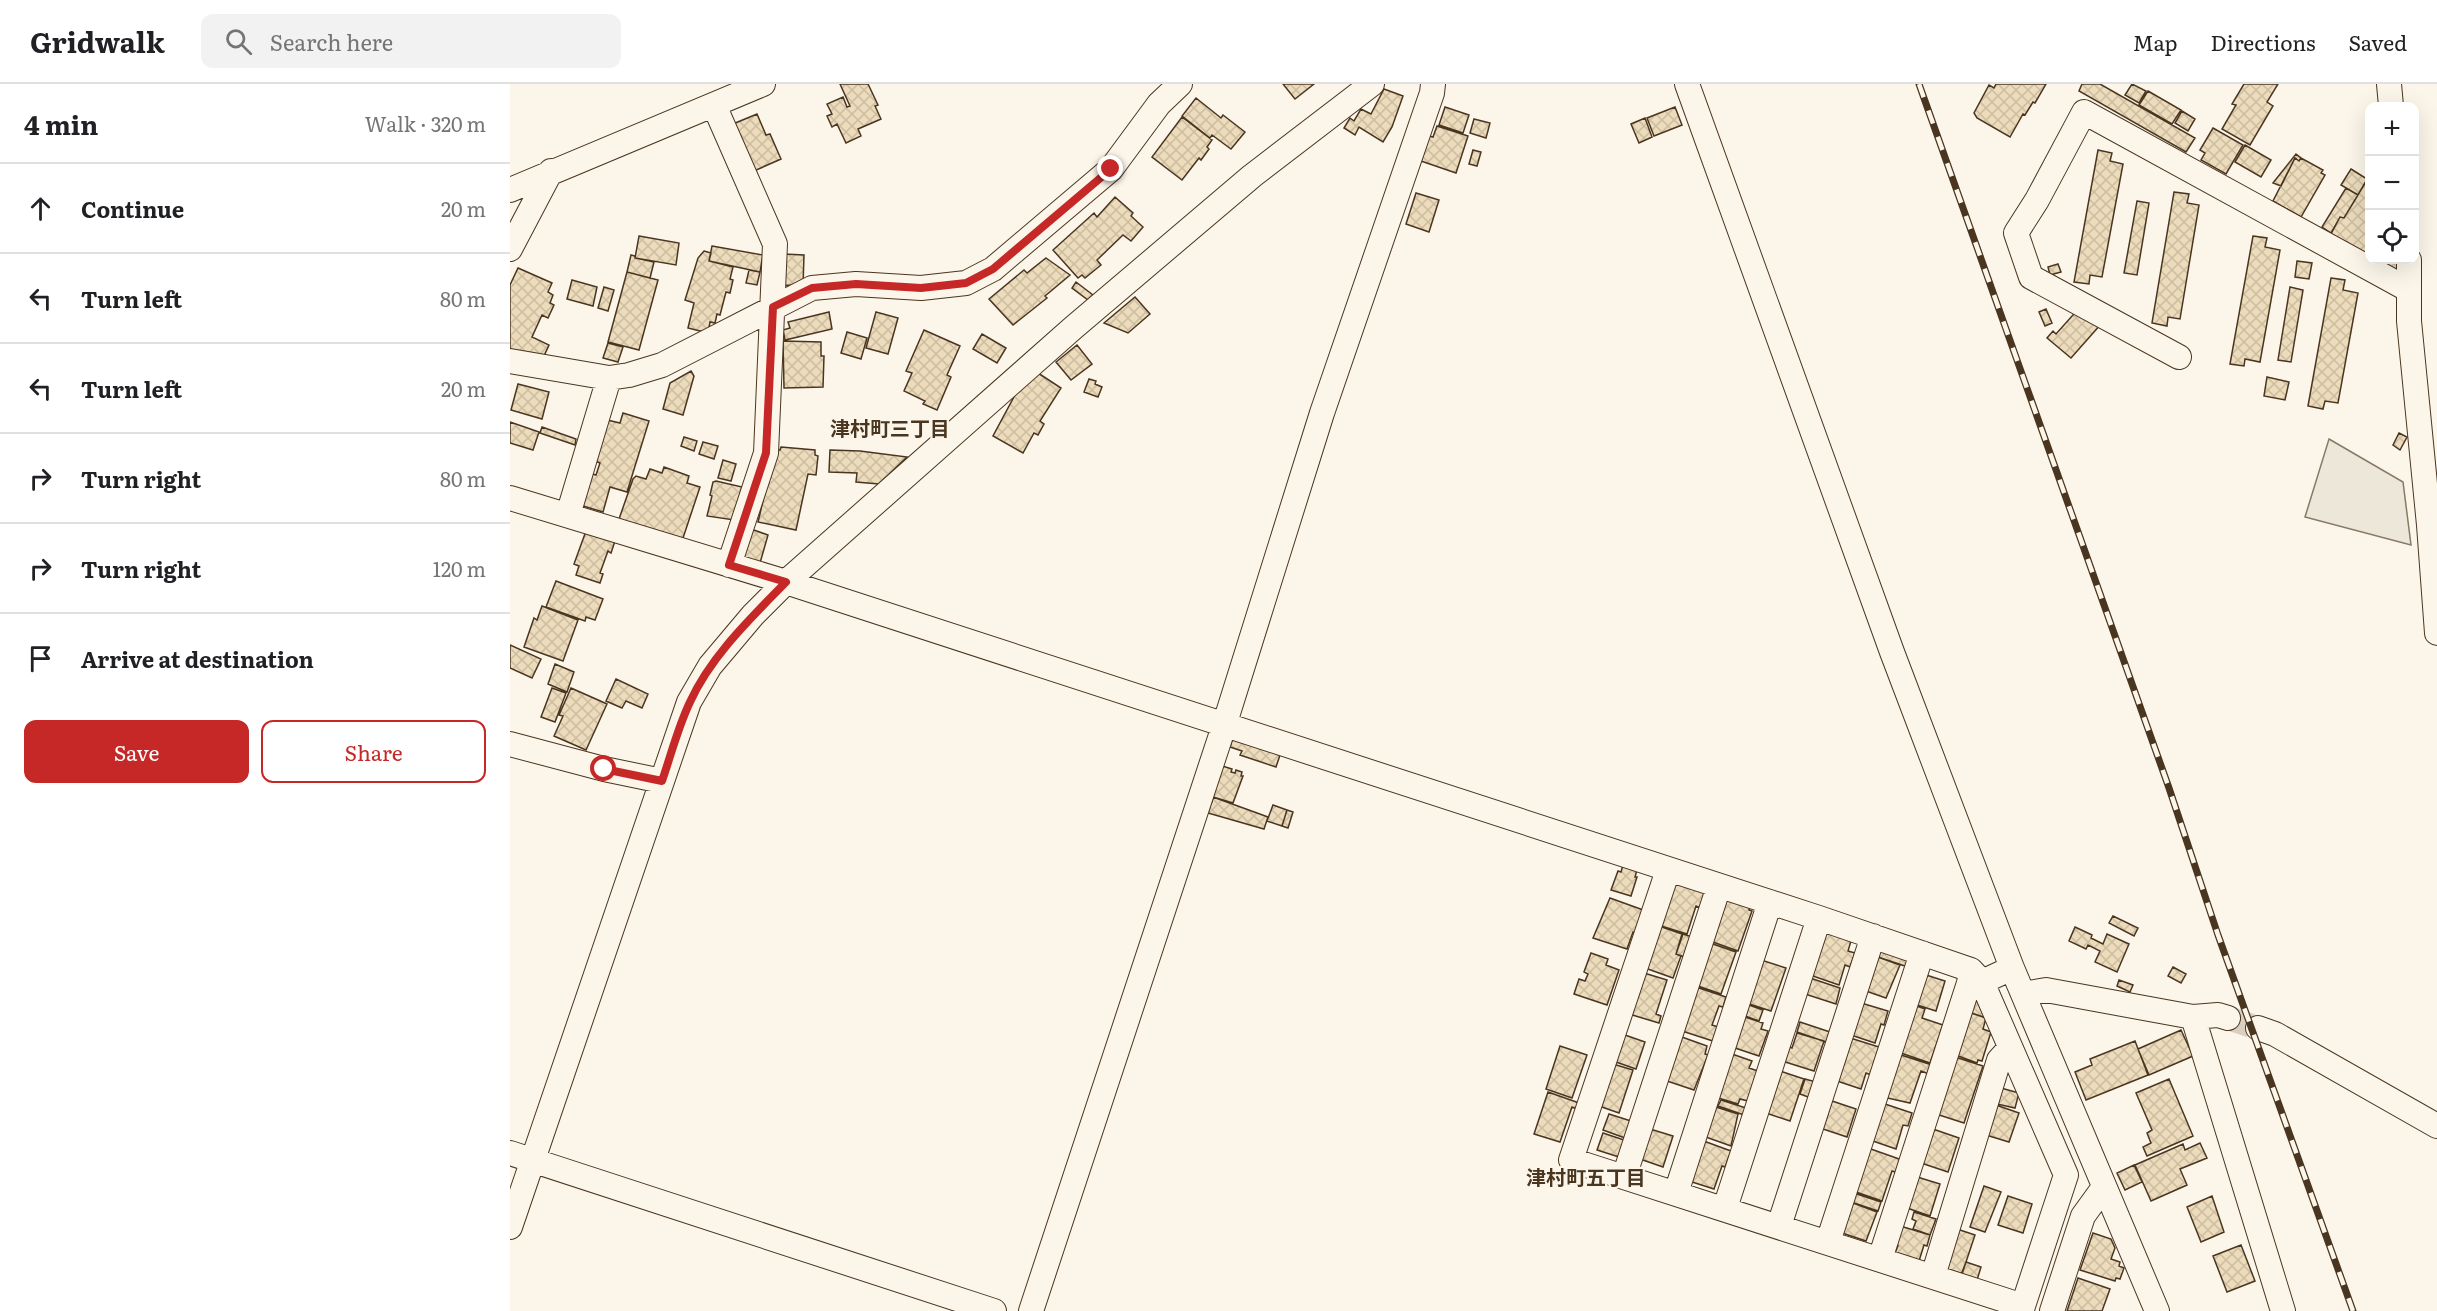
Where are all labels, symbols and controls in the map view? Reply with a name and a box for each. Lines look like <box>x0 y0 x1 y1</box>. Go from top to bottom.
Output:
search box <box>201 14 621 68</box>
text: Gridwalk <box>30 20 165 62</box>
icon: search <box>222 25 255 58</box>
text: Search here <box>270 25 393 58</box>
text: Map <box>2133 26 2178 57</box>
text: Directions <box>2211 26 2316 57</box>
text: Saved <box>2349 26 2407 57</box>
map controls <box>2365 102 2419 264</box>
button: + <box>2365 102 2419 156</box>
text: 4 min <box>24 104 98 143</box>
text: Walk · 320 m <box>365 108 486 138</box>
route end <box>1097 155 1123 181</box>
button: − <box>2365 156 2419 210</box>
icon: ahead <box>24 192 57 225</box>
text: Continue <box>81 192 184 225</box>
text: 20 m <box>441 193 486 223</box>
button: locate <box>2365 210 2419 264</box>
icon: left <box>24 282 57 315</box>
text: Turn left <box>81 282 182 315</box>
text: 80 m <box>440 283 486 313</box>
icon: left <box>24 372 57 405</box>
text: Turn left <box>81 372 182 405</box>
text: 20 m <box>441 373 486 403</box>
district label: 津村町三丁目 <box>830 412 950 442</box>
icon: right <box>24 462 57 495</box>
text: Turn right <box>81 462 201 495</box>
text: 80 m <box>440 463 486 493</box>
icon: right <box>24 552 57 585</box>
text: Turn right <box>81 552 201 585</box>
text: 120 m <box>433 553 486 583</box>
icon: arrive <box>24 642 57 675</box>
text: Arrive at destination <box>81 642 314 675</box>
button: Save <box>24 720 249 783</box>
button: Share <box>261 720 486 783</box>
route start <box>590 755 616 781</box>
district label: 津村町五丁目 <box>1526 1161 1646 1191</box>

